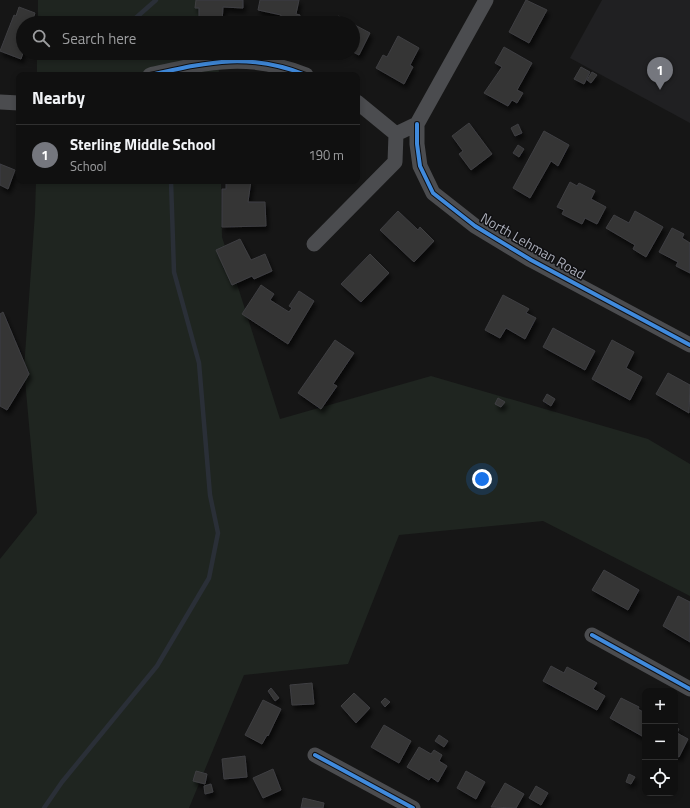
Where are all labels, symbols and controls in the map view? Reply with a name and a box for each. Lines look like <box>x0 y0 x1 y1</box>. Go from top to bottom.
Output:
search box <box>16 16 360 60</box>
icon: search <box>30 27 52 49</box>
text: Search here <box>62 27 136 50</box>
pin: 1 <box>647 57 673 90</box>
text: Nearby <box>32 85 85 111</box>
text: Sterling Middle School <box>70 133 216 156</box>
text: 1 <box>41 145 49 165</box>
text: 190 m <box>308 145 344 165</box>
text: School <box>70 156 106 176</box>
street label: North Lehman Road <box>477 207 590 284</box>
your location <box>472 469 492 489</box>
map controls <box>642 688 678 796</box>
button: + <box>642 688 678 724</box>
button: − <box>642 724 678 760</box>
button: locate <box>642 760 678 796</box>

